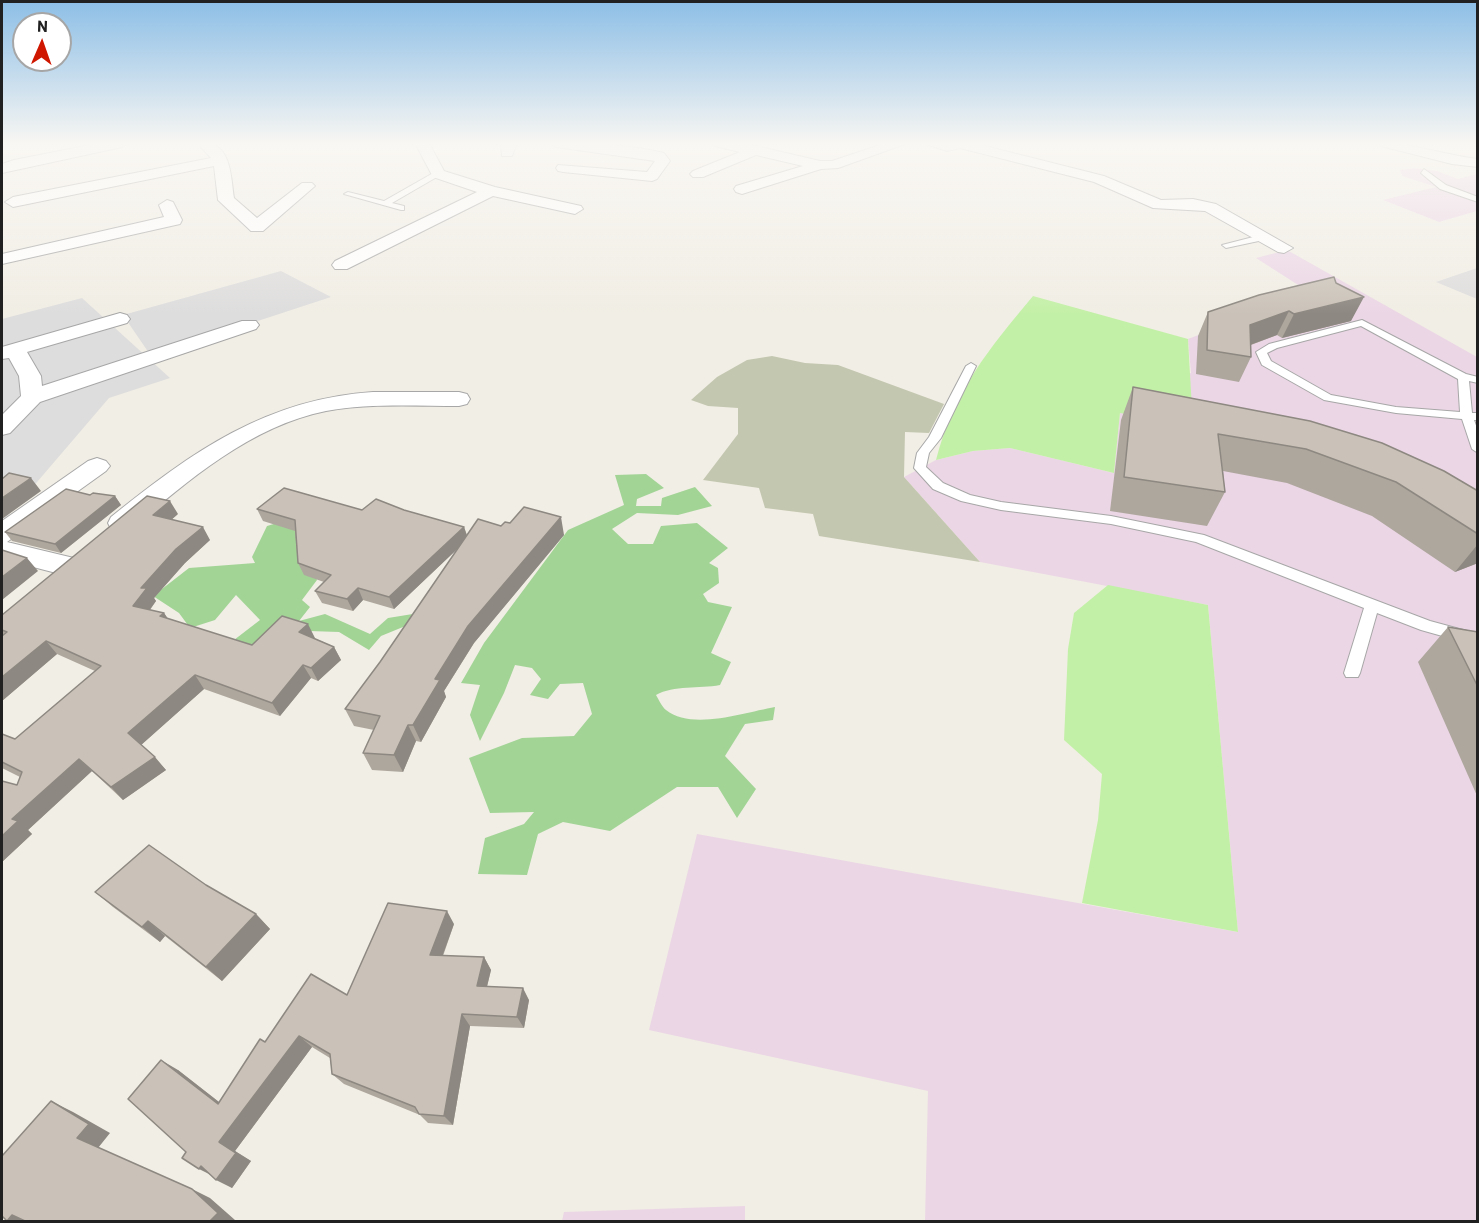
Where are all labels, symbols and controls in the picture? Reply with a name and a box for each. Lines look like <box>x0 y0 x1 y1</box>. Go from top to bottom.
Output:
north arrow <box>12 12 72 72</box>
text: N <box>37 16 48 35</box>

